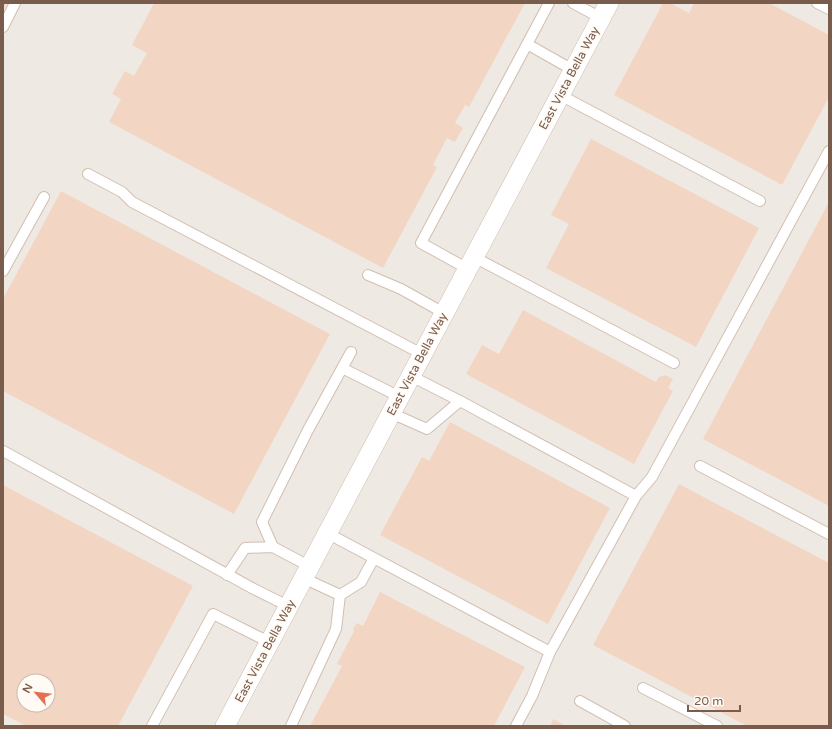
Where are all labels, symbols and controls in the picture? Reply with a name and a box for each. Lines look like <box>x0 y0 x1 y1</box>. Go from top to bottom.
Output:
street label: East Vista Bella Way <box>536 24 602 132</box>
street label: East Vista Bella Way <box>384 310 450 418</box>
street label: East Vista Bella Way <box>232 597 298 705</box>
north arrow <box>16 673 56 713</box>
text: N <box>20 682 35 695</box>
scale bar <box>688 687 740 713</box>
text: 20 m <box>694 694 723 708</box>

